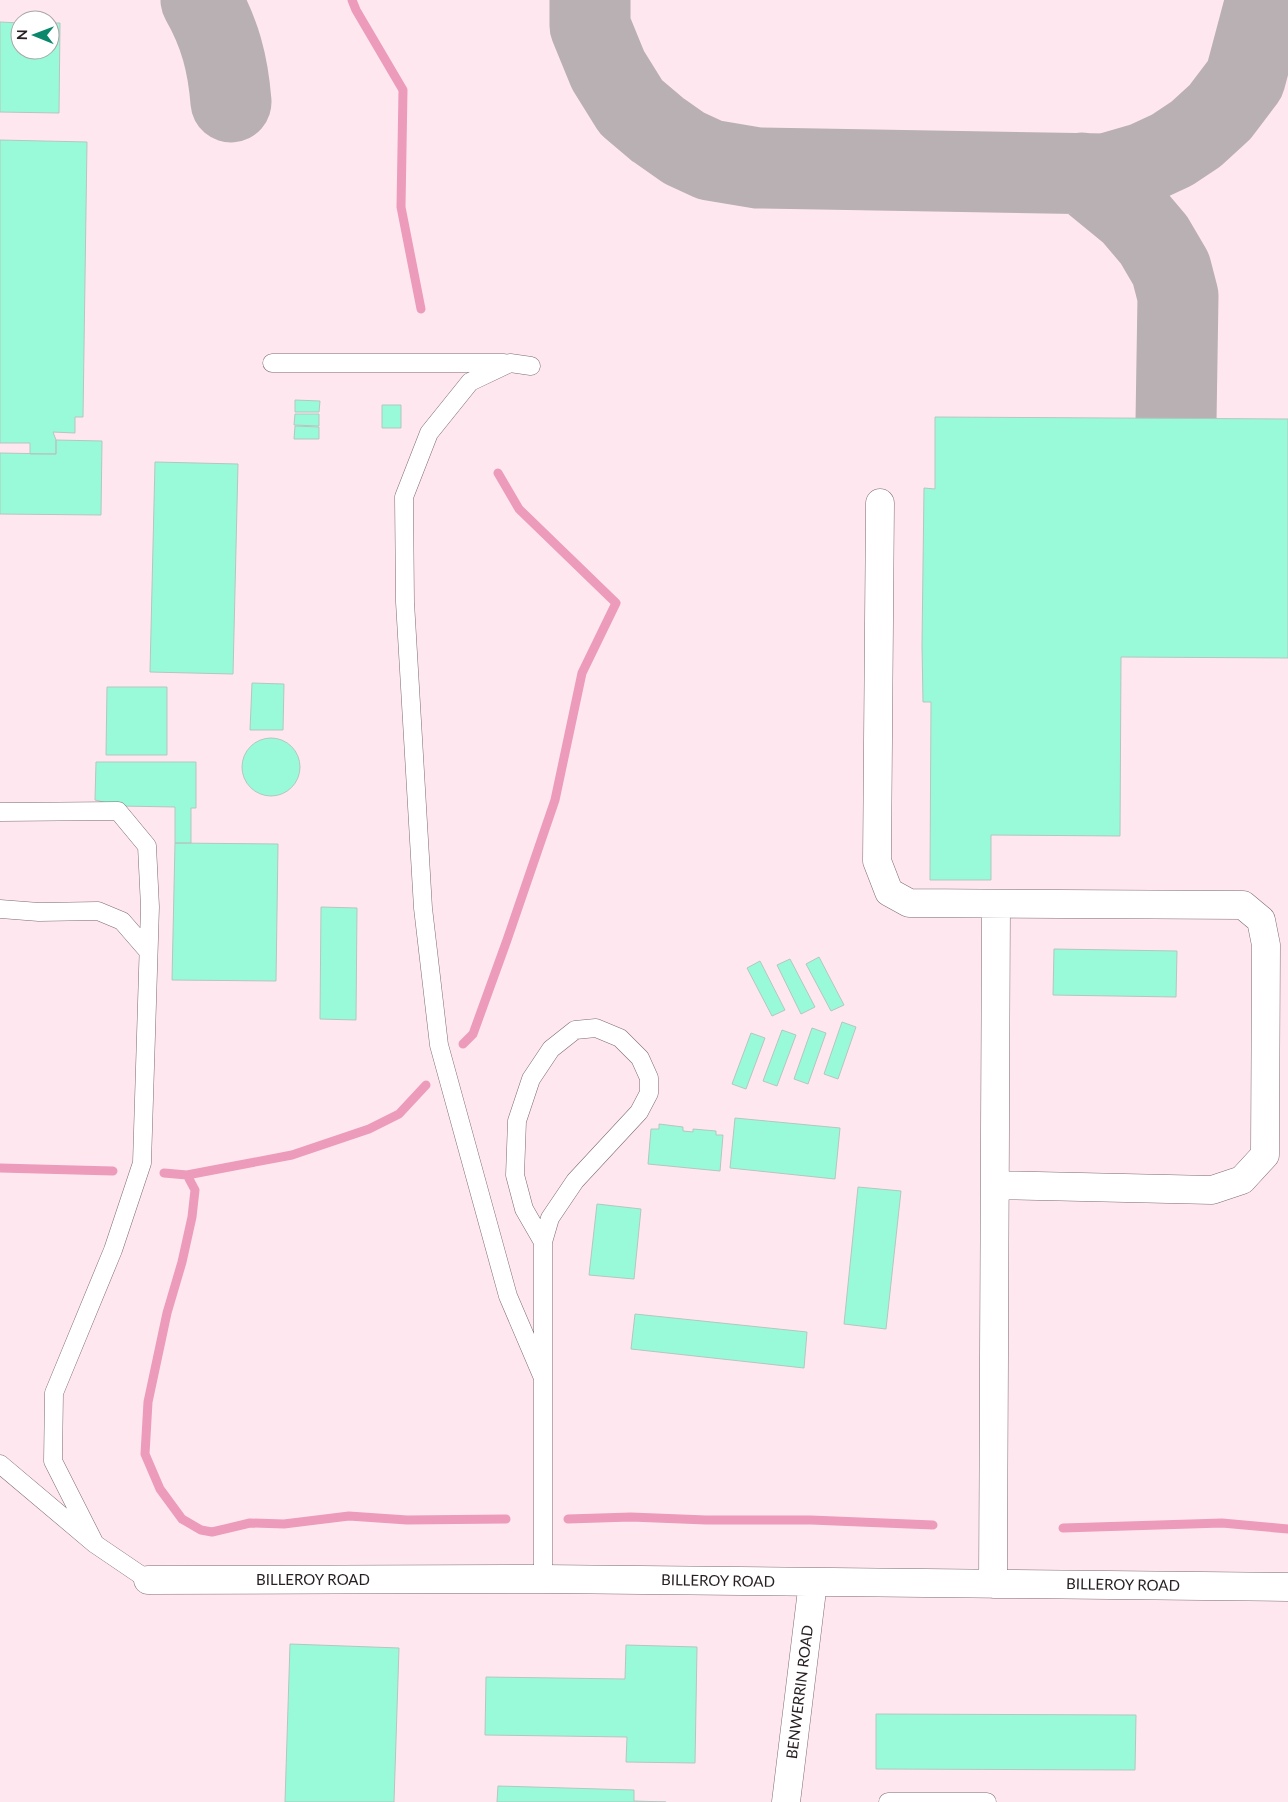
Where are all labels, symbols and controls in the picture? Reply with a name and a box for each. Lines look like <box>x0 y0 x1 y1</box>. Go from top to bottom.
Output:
north arrow <box>10 10 60 60</box>
text: N <box>13 29 30 40</box>
street label: BILLEROY ROAD <box>256 1570 370 1588</box>
street label: BILLEROY ROAD <box>661 1570 775 1590</box>
street label: BILLEROY ROAD <box>1066 1574 1180 1594</box>
street label: BENWERRIN ROAD <box>782 1624 816 1760</box>

